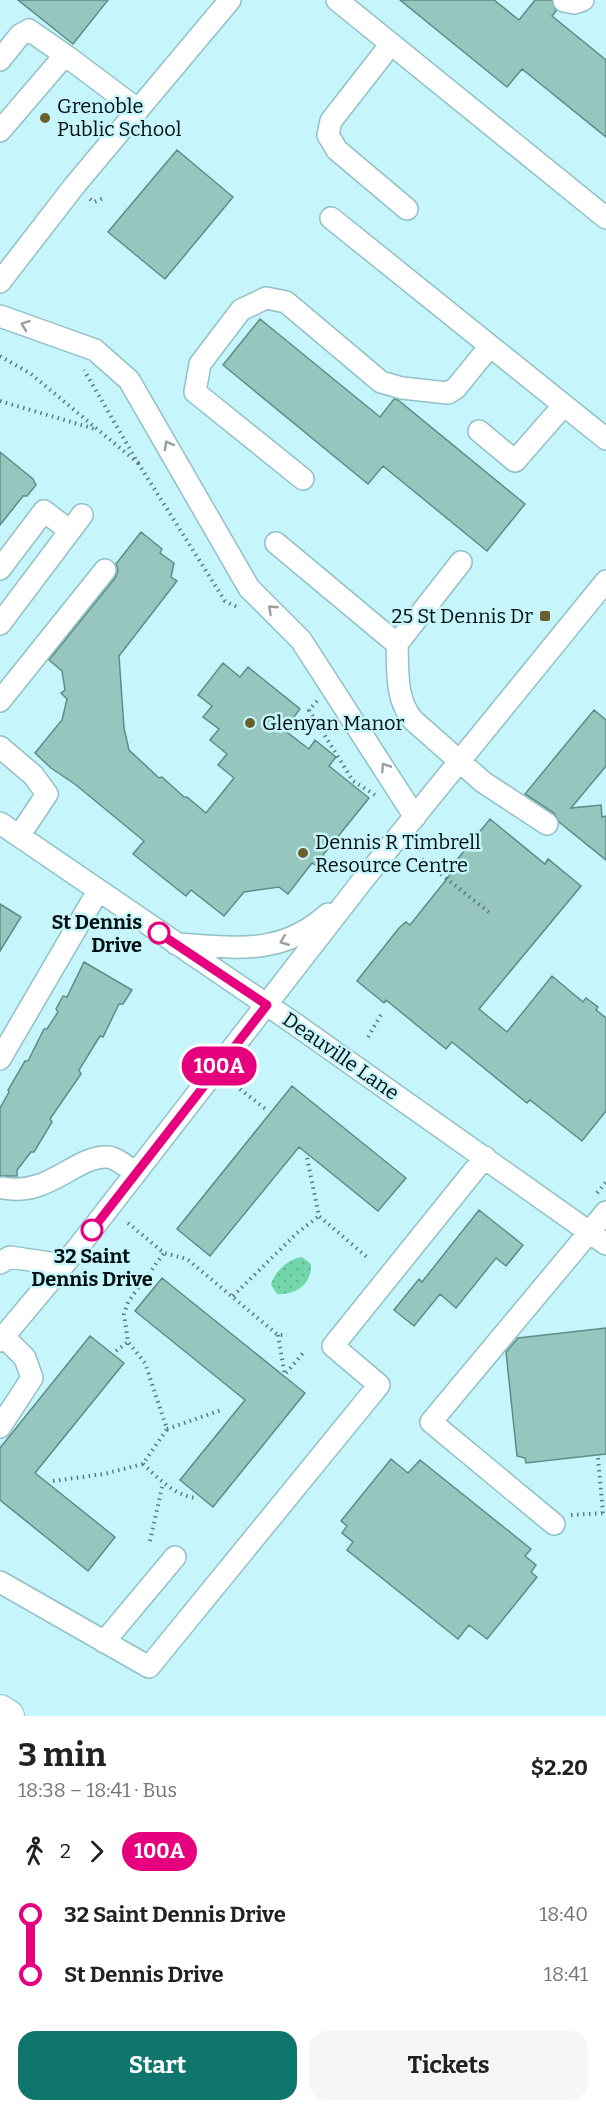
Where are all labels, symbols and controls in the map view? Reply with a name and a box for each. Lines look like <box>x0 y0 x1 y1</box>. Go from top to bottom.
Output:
place label: Grenoble Public School <box>57 94 182 141</box>
marker: Grenoble Public School <box>38 111 52 125</box>
one-way arrow <box>20 320 31 332</box>
one-way arrow <box>164 440 176 451</box>
place label: 25 St Dennis Dr <box>392 604 533 628</box>
one-way arrow <box>268 605 279 616</box>
marker: 25 St Dennis Dr <box>538 609 552 623</box>
place label: Glenyan Manor <box>262 711 405 735</box>
marker: Glenyan Manor <box>243 716 257 730</box>
one-way arrow <box>380 763 392 773</box>
place label: Dennis R Timbrell Resource Centre <box>315 830 481 877</box>
marker: Dennis R Timbrell Resource Centre <box>296 846 310 860</box>
place label: St Dennis Drive <box>51 910 142 957</box>
marker: St Dennis Drive <box>148 922 170 944</box>
one-way arrow <box>279 934 290 946</box>
street label: Deauville Lane <box>278 1007 404 1105</box>
line badge: 100A <box>177 1046 261 1086</box>
text: 100A <box>194 1053 244 1079</box>
marker: 32 Saint Dennis Drive <box>81 1219 103 1241</box>
place label: 32 Saint Dennis Drive <box>31 1244 153 1291</box>
text: 3 min <box>18 1735 106 1775</box>
text: $2.20 <box>531 1754 588 1781</box>
text: 18:38 – 18:41 · Bus <box>18 1778 177 1802</box>
icon: walk <box>18 1835 51 1868</box>
icon: forward <box>80 1835 113 1868</box>
text: 100A <box>134 1838 185 1864</box>
text: 2 <box>60 1839 71 1863</box>
text: 32 Saint Dennis Drive <box>64 1901 286 1928</box>
text: 18:40 <box>539 1902 588 1926</box>
text: St Dennis Drive <box>64 1961 224 1988</box>
text: 18:41 <box>544 1962 588 1986</box>
button: Start <box>18 2031 297 2100</box>
button: Tickets <box>309 2031 588 2100</box>

